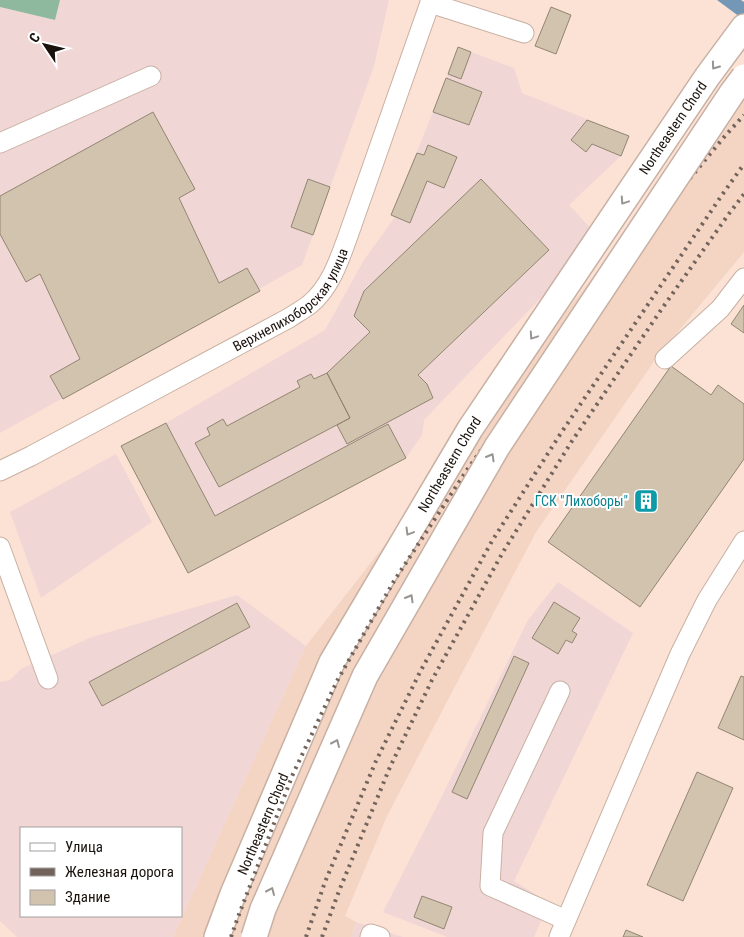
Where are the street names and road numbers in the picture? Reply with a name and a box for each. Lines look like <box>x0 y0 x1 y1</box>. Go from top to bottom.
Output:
street label: Northeastern Chord <box>636 78 710 177</box>
street label: Верхнелихоборская улица <box>230 246 351 354</box>
street label: Northeastern Chord <box>415 413 484 515</box>
street label: Northeastern Chord <box>234 771 292 877</box>

